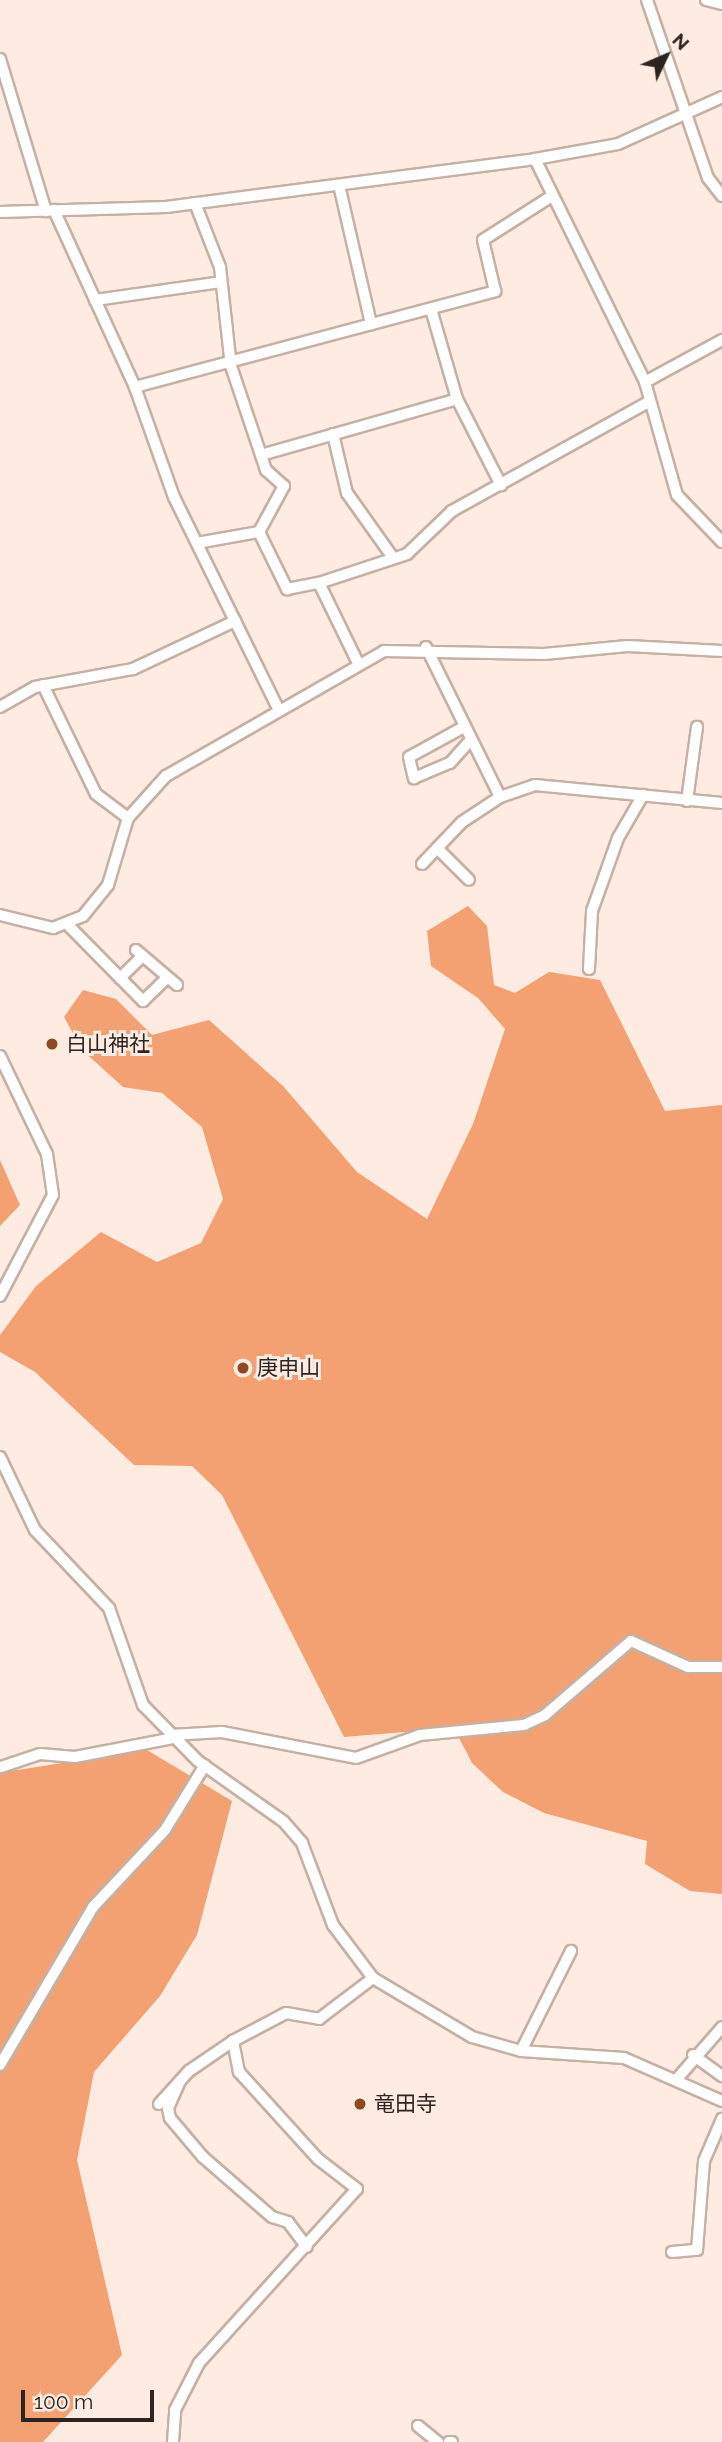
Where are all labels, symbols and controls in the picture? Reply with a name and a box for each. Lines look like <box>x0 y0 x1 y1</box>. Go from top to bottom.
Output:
north arrow <box>631 21 701 91</box>
text: N <box>668 29 694 54</box>
place label: 白山神社 <box>66 1031 150 1057</box>
marker: 白山神社 <box>44 1036 60 1052</box>
place label: 庚申山 <box>257 1355 320 1381</box>
marker: 庚申山 <box>235 1360 251 1376</box>
place label: 竜田寺 <box>374 2091 437 2117</box>
marker: 竜田寺 <box>352 2096 368 2112</box>
scale bar <box>24 2376 158 2420</box>
text: 100 m <box>34 2389 93 2414</box>

